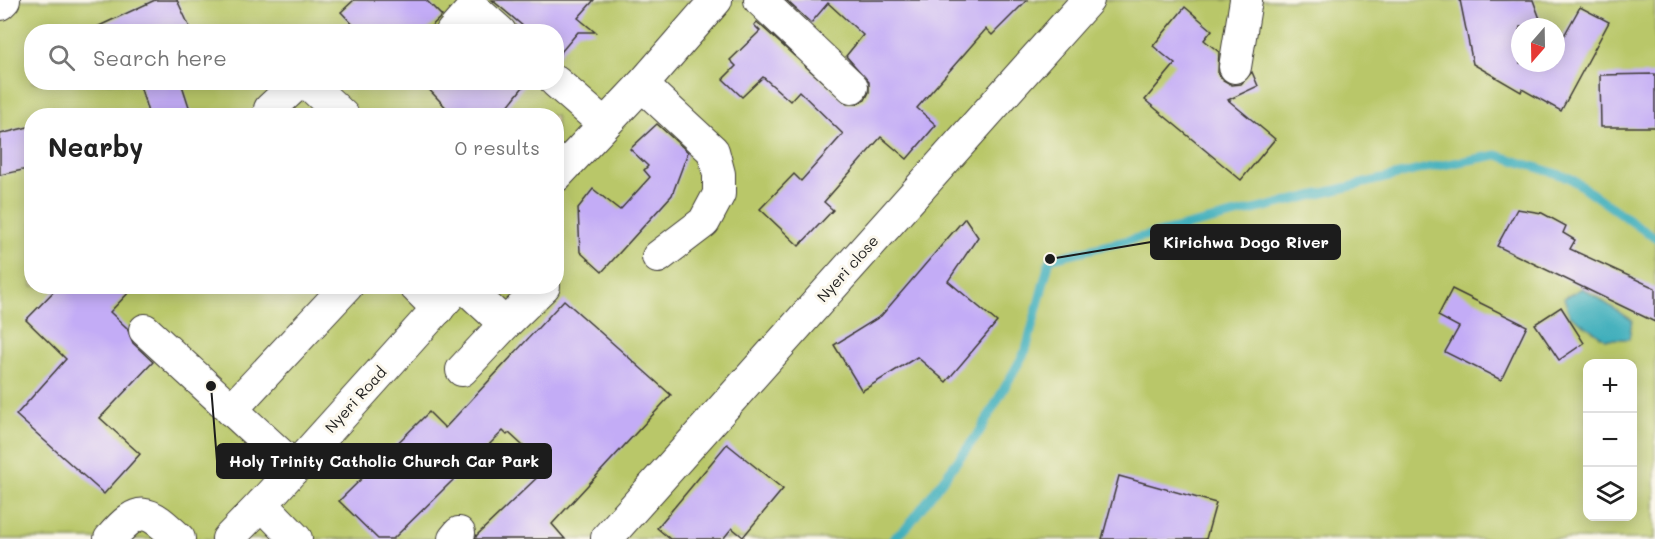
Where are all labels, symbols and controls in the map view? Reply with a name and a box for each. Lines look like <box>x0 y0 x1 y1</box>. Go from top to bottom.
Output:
north arrow <box>1511 18 1565 72</box>
search box <box>24 24 564 90</box>
icon: search <box>45 41 78 74</box>
text: Search here <box>93 43 227 72</box>
text: Nearby <box>48 130 143 164</box>
text: 0 results <box>455 134 540 160</box>
callout: Kirichwa Dogo River <box>1151 225 1340 259</box>
street label: Nyeri close <box>812 231 883 306</box>
text: Kirichwa Dogo River <box>1163 231 1329 252</box>
map controls <box>1583 359 1637 521</box>
button: + <box>1583 359 1637 413</box>
street label: Nyeri Road <box>320 362 390 437</box>
button: − <box>1583 413 1637 467</box>
callout: Holy Trinity Catholic Church Car Park <box>217 444 551 478</box>
text: Holy Trinity Catholic Church Car Park <box>229 450 539 471</box>
button: layers <box>1583 467 1637 521</box>

